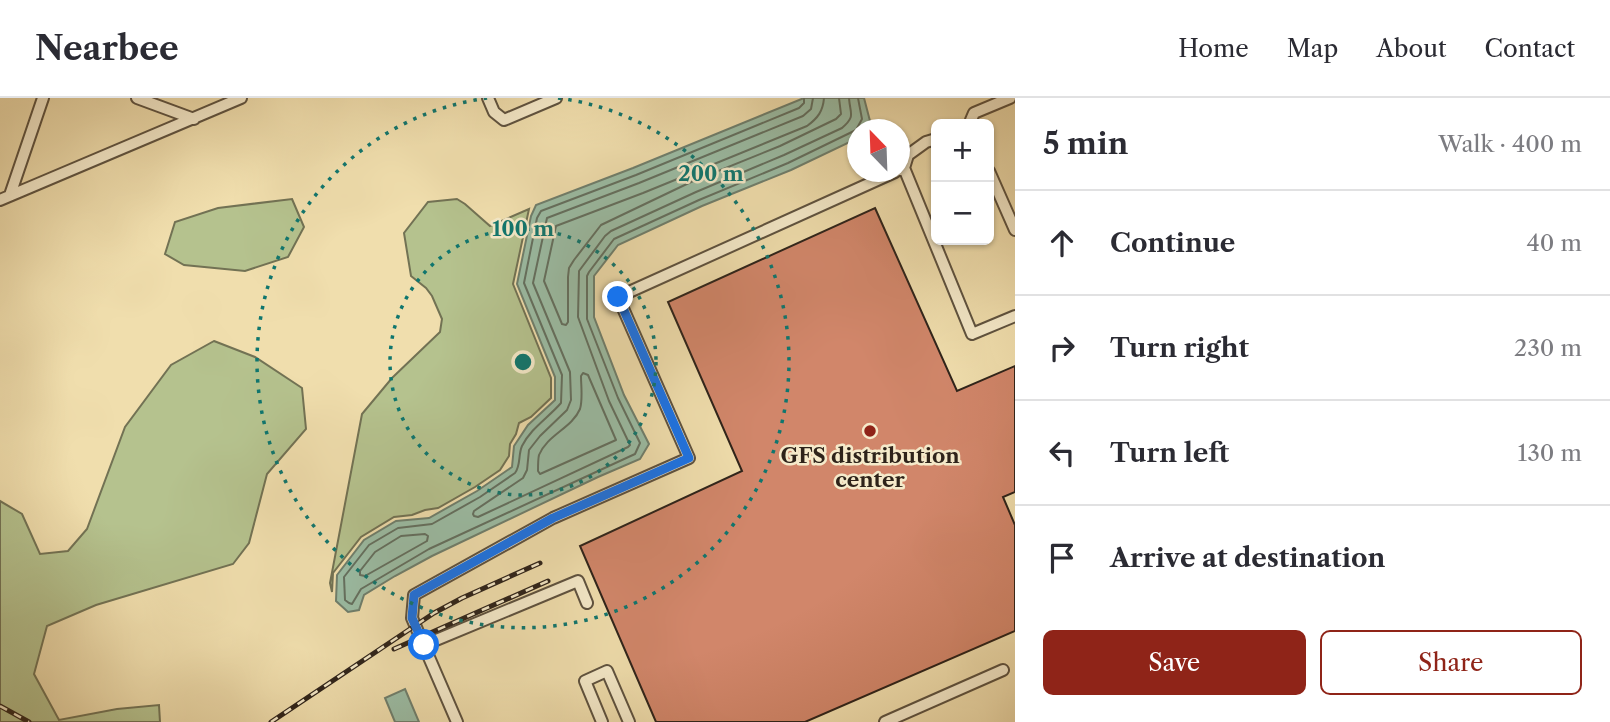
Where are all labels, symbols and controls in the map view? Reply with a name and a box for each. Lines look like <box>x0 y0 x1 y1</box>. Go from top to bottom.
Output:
text: Nearbee <box>35 28 179 69</box>
text: Home <box>1178 34 1249 63</box>
text: Map <box>1287 34 1338 63</box>
text: About <box>1376 34 1447 63</box>
text: Contact <box>1485 34 1575 63</box>
north arrow <box>847 119 910 182</box>
map controls <box>931 119 994 245</box>
button: + <box>931 119 994 182</box>
text: 5 min <box>1043 125 1128 162</box>
text: Walk · 400 m <box>1438 130 1582 158</box>
text: 200 m <box>678 161 744 186</box>
button: − <box>931 182 994 245</box>
text: 100 m <box>492 216 554 241</box>
icon: ahead <box>1043 224 1081 262</box>
text: Continue <box>1110 227 1235 259</box>
text: 40 m <box>1527 229 1582 257</box>
route end <box>602 281 633 312</box>
icon: right <box>1043 329 1081 367</box>
text: Turn right <box>1110 332 1249 364</box>
text: 230 m <box>1514 334 1582 362</box>
centre of rings <box>511 350 535 374</box>
marker: GFS distribution center <box>862 423 878 439</box>
icon: left <box>1043 434 1081 472</box>
text: Turn left <box>1110 437 1229 469</box>
text: 130 m <box>1518 439 1582 467</box>
place label: GFS distribution center <box>780 443 960 492</box>
icon: arrive <box>1043 539 1081 577</box>
text: Arrive at destination <box>1110 542 1385 574</box>
route start <box>408 629 439 660</box>
button: Save <box>1043 630 1306 695</box>
button: Share <box>1320 630 1582 695</box>

